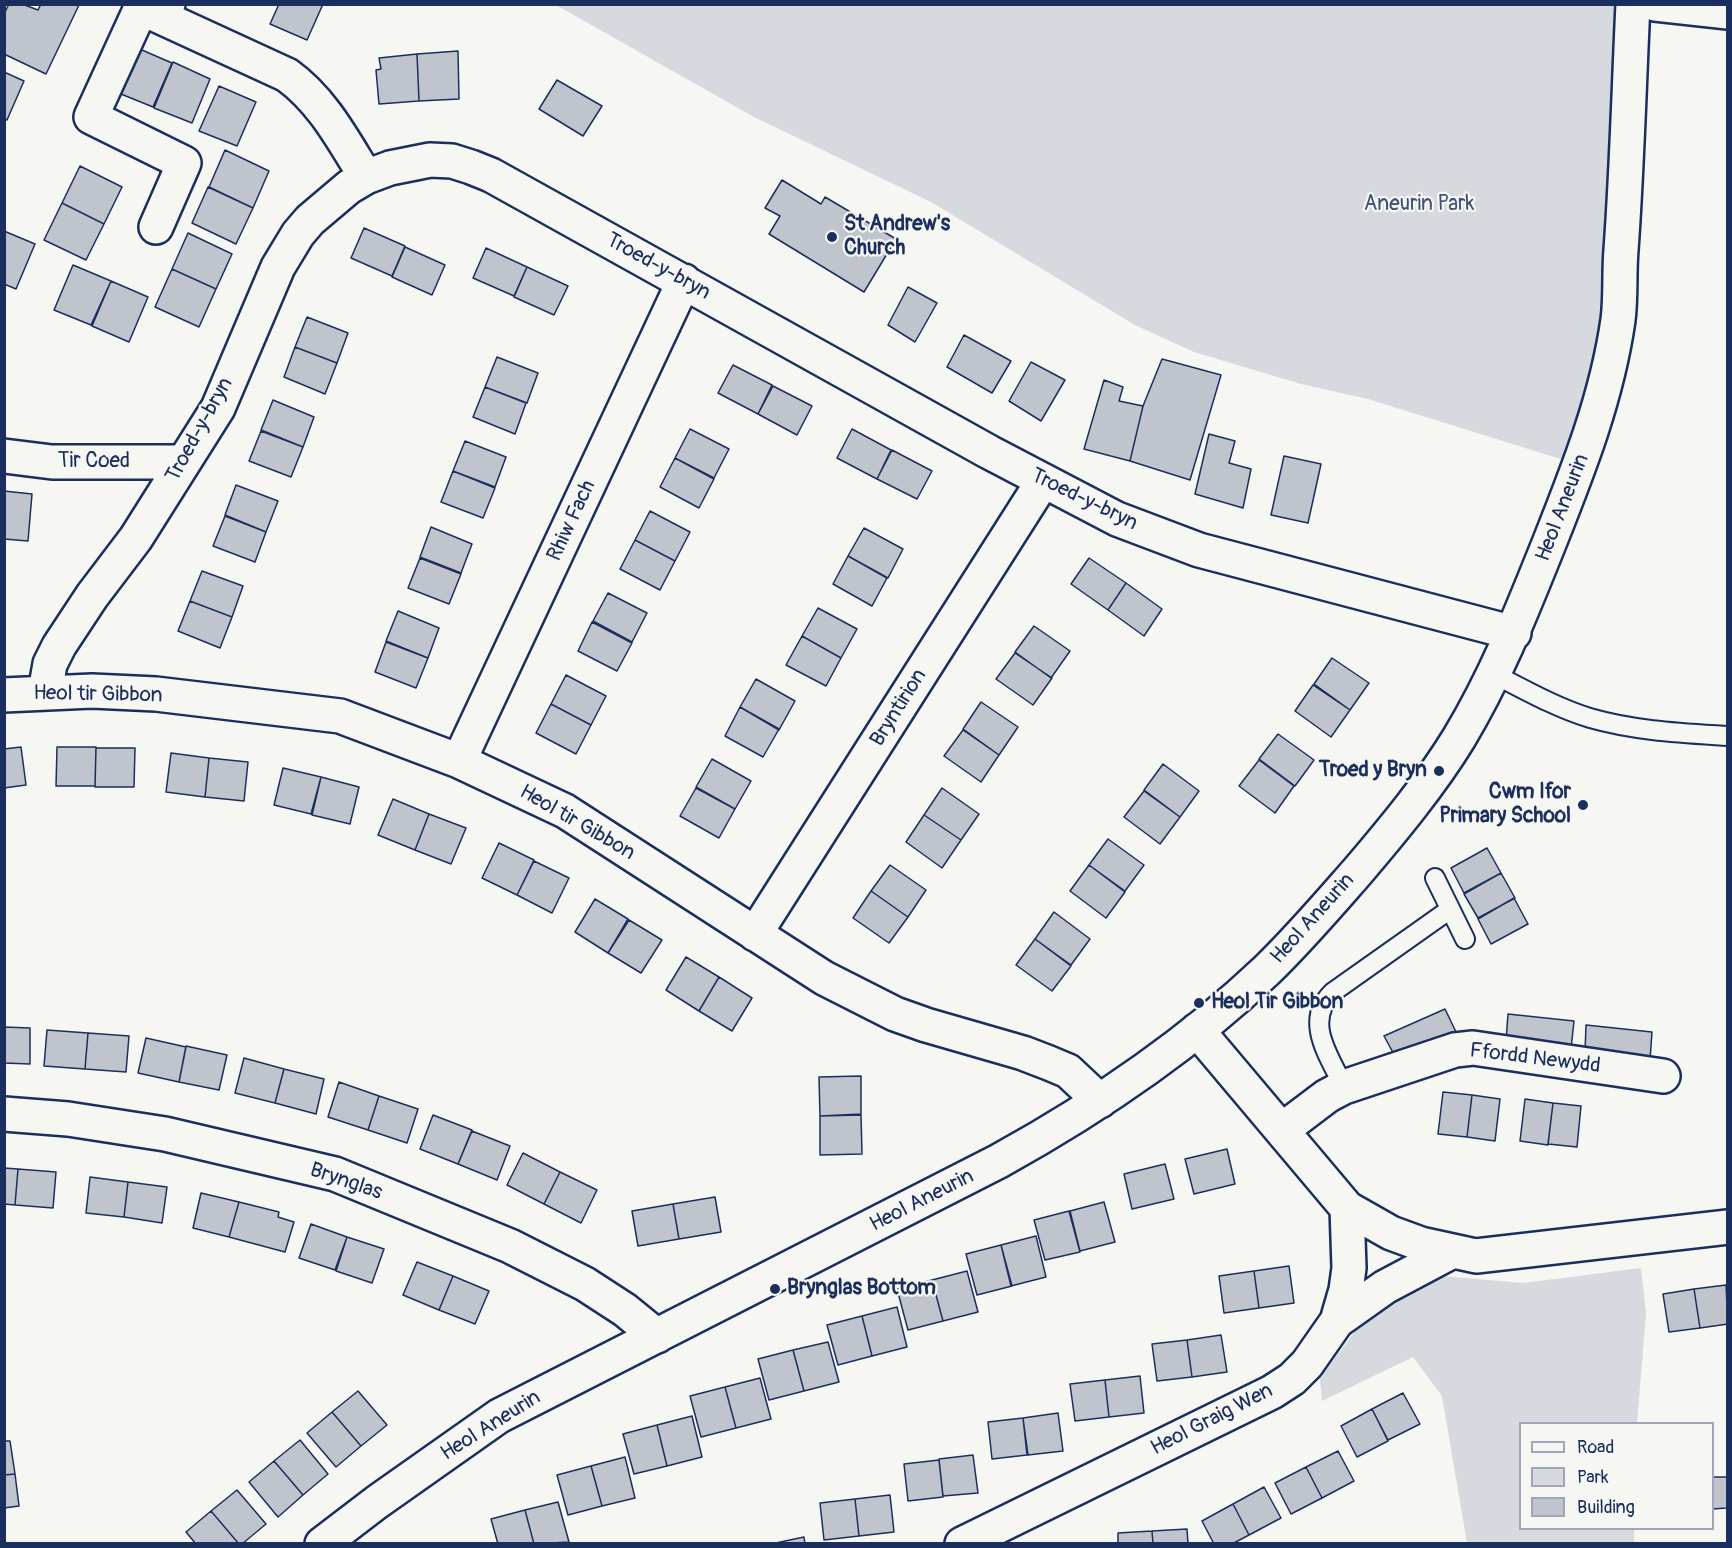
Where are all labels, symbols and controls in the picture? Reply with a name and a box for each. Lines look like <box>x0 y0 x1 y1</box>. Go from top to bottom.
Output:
park label: Aneurin Park <box>1364 192 1474 218</box>
place label: St Andrew's Church <box>844 212 950 262</box>
street label: Troed-y-bryn <box>601 228 715 306</box>
marker: St Andrew's Church <box>825 230 839 244</box>
street label: Troed-y-bryn <box>161 373 239 487</box>
street label: Tir Coed <box>58 449 130 475</box>
street label: Heol Aneurin <box>1531 451 1595 565</box>
street label: Troed-y-bryn <box>1027 463 1141 537</box>
street label: Rhiw Fach <box>542 477 602 565</box>
street label: Bryntirion <box>865 665 933 751</box>
street label: Heol tir Gibbon <box>33 681 163 709</box>
place label: Troed y Bryn <box>1319 758 1427 784</box>
marker: Troed y Bryn <box>1432 764 1446 778</box>
street label: Heol tir Gibbon <box>515 780 639 866</box>
place label: Cwm Ifor Primary School <box>1439 780 1571 830</box>
marker: Cwm Ifor Primary School <box>1576 798 1590 812</box>
street label: Heol Aneurin <box>1266 869 1360 969</box>
place label: Heol Tir Gibbon <box>1211 990 1343 1016</box>
marker: Heol Tir Gibbon <box>1192 996 1206 1010</box>
street label: Ffordd Newydd <box>1468 1038 1602 1080</box>
street label: Brynglas <box>306 1158 386 1206</box>
street label: Heol Aneurin <box>866 1164 978 1238</box>
place label: Brynglas Bottom <box>787 1276 936 1302</box>
marker: Brynglas Bottom <box>768 1282 782 1296</box>
street label: Heol Graig Wen <box>1147 1378 1277 1462</box>
street label: Heol Aneurin <box>436 1385 546 1467</box>
legend <box>1519 1422 1714 1530</box>
text: Road <box>1577 1436 1614 1459</box>
text: Park <box>1577 1466 1609 1489</box>
text: Building <box>1577 1496 1635 1519</box>

